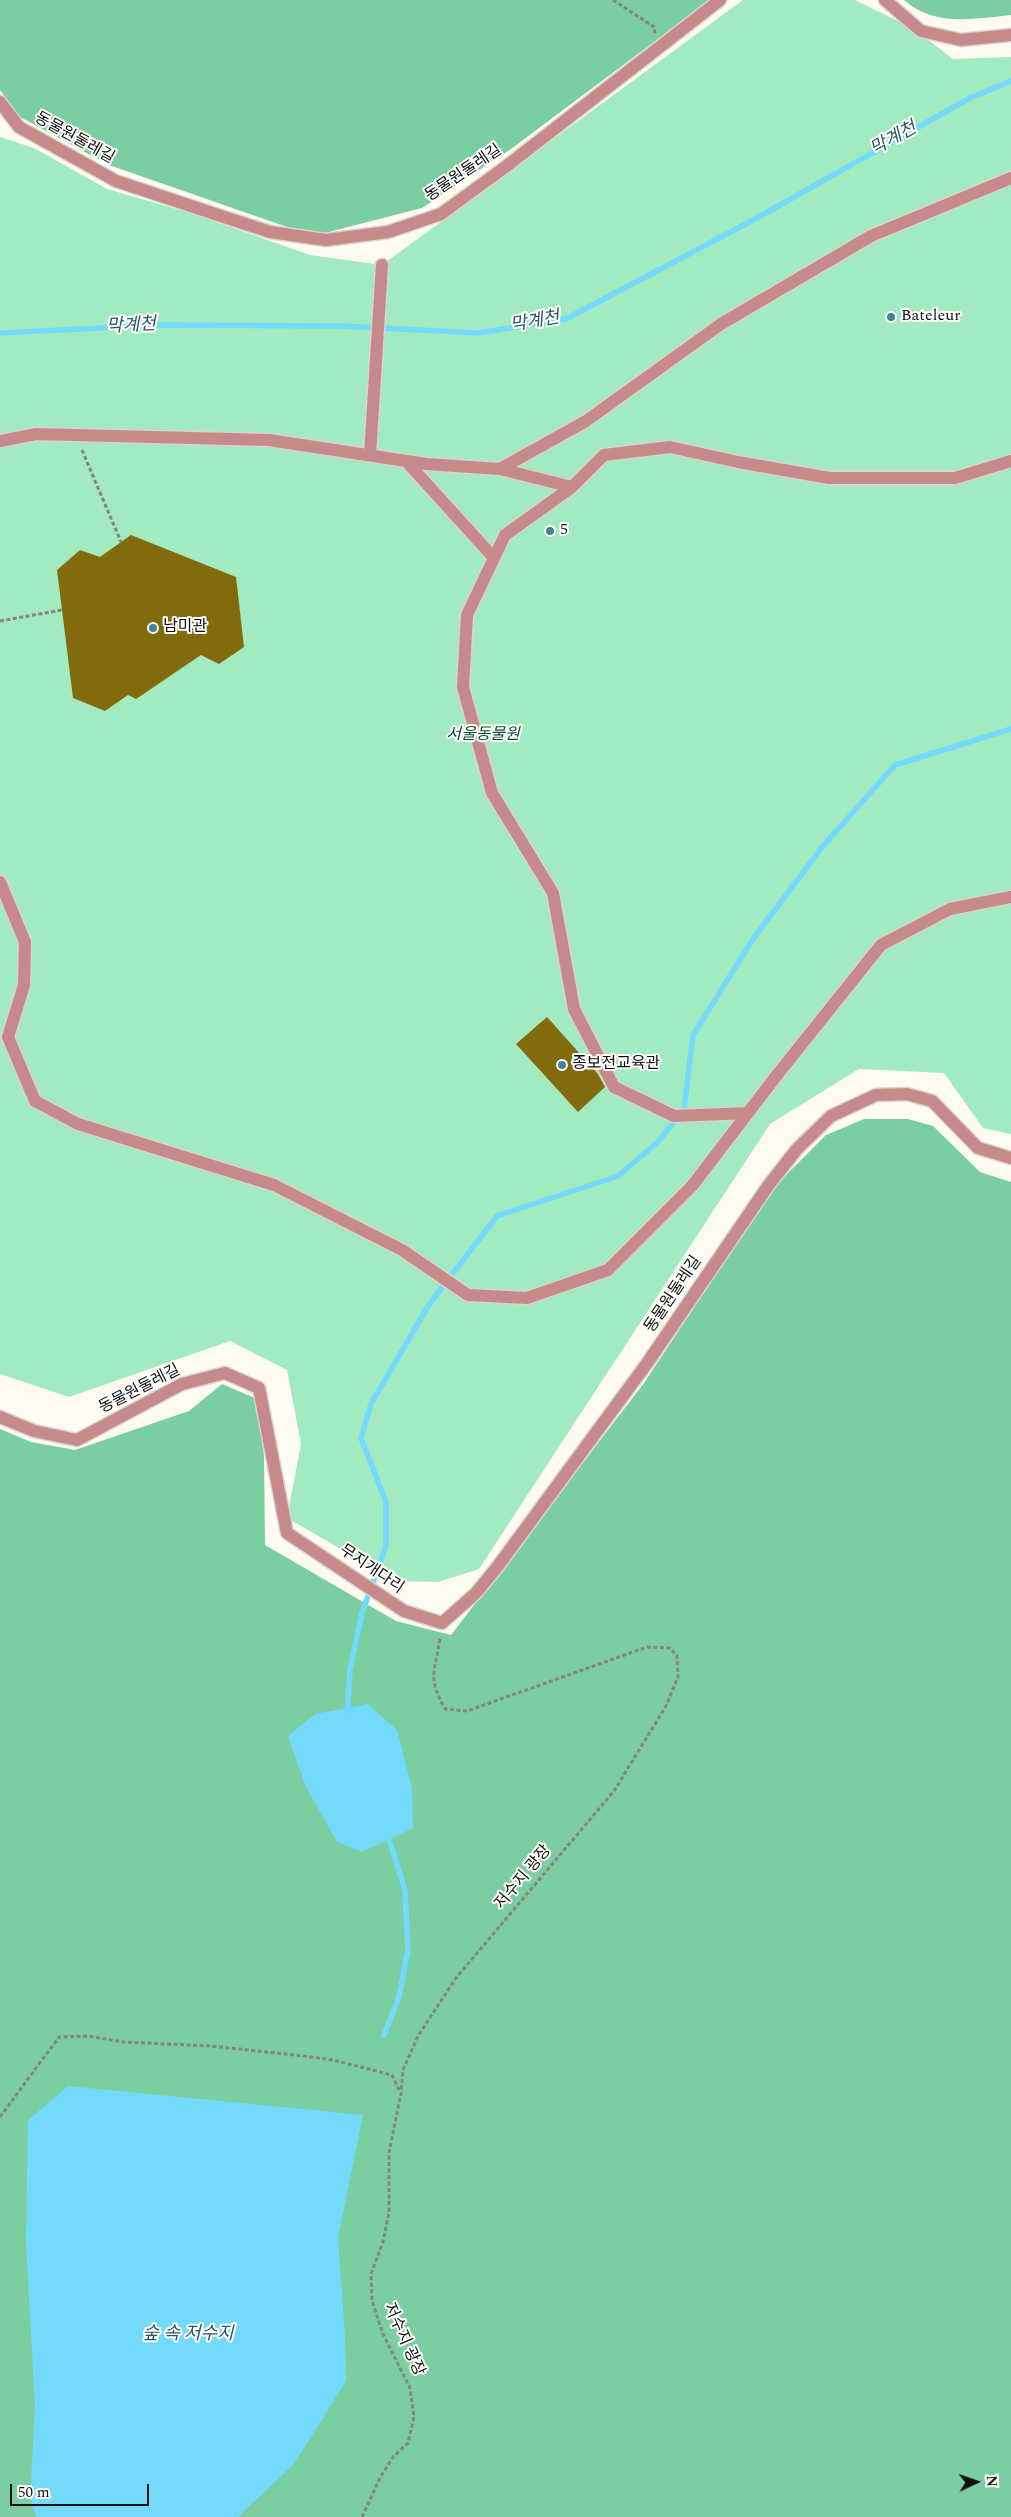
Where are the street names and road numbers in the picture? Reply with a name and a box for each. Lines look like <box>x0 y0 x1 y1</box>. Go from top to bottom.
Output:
street label: 동물원둘레길 <box>31 109 117 169</box>
street label: 동물원둘레길 <box>422 141 506 207</box>
street label: 동물원둘레길 <box>641 1253 707 1337</box>
street label: 동물원둘레길 <box>96 1361 184 1419</box>
street label: 무지개다리 <box>335 1541 407 1599</box>
street label: 저수지 광장 <box>492 1842 556 1914</box>
street label: 저수지 광장 <box>378 2301 428 2379</box>

